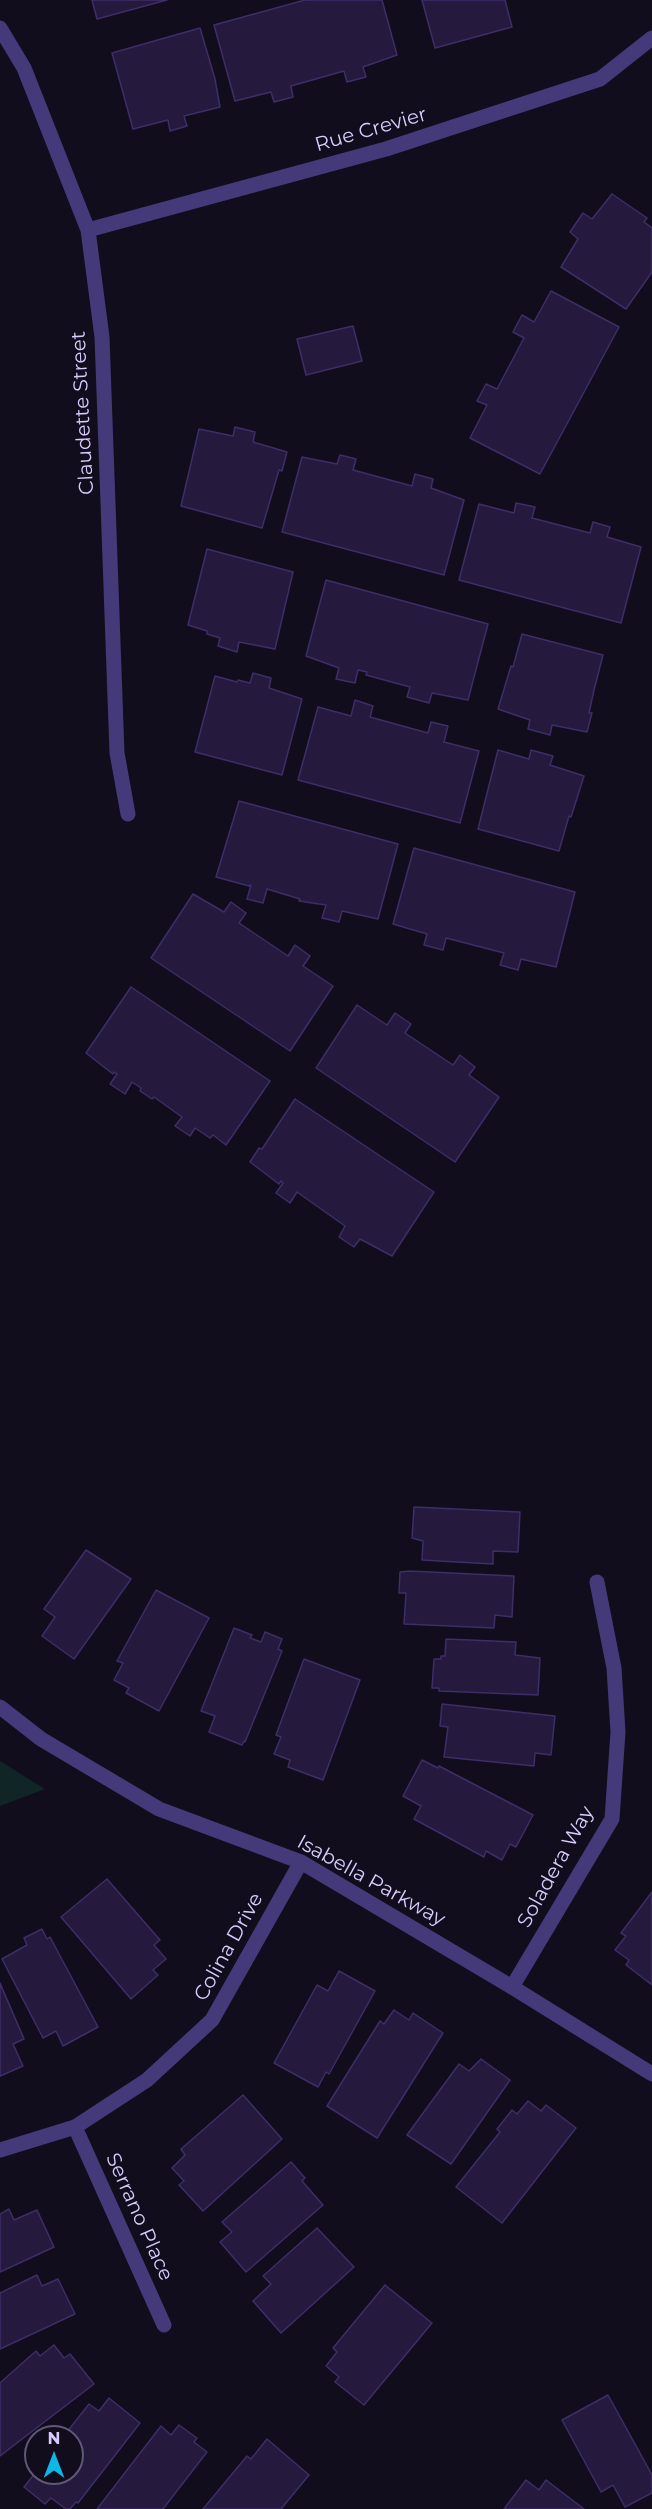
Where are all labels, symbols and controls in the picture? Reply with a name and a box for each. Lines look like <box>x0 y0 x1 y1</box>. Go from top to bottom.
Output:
street label: Rue Crevier <box>312 103 430 157</box>
street label: Claudette Street <box>67 331 99 495</box>
street label: Soladera Way <box>513 1802 599 1932</box>
street label: Isabella Parkway <box>293 1830 449 1932</box>
street label: Colina Drive <box>189 1889 269 2005</box>
street label: Serrano Place <box>100 2149 178 2285</box>
north arrow <box>24 2425 84 2485</box>
text: N <box>48 2429 60 2448</box>

